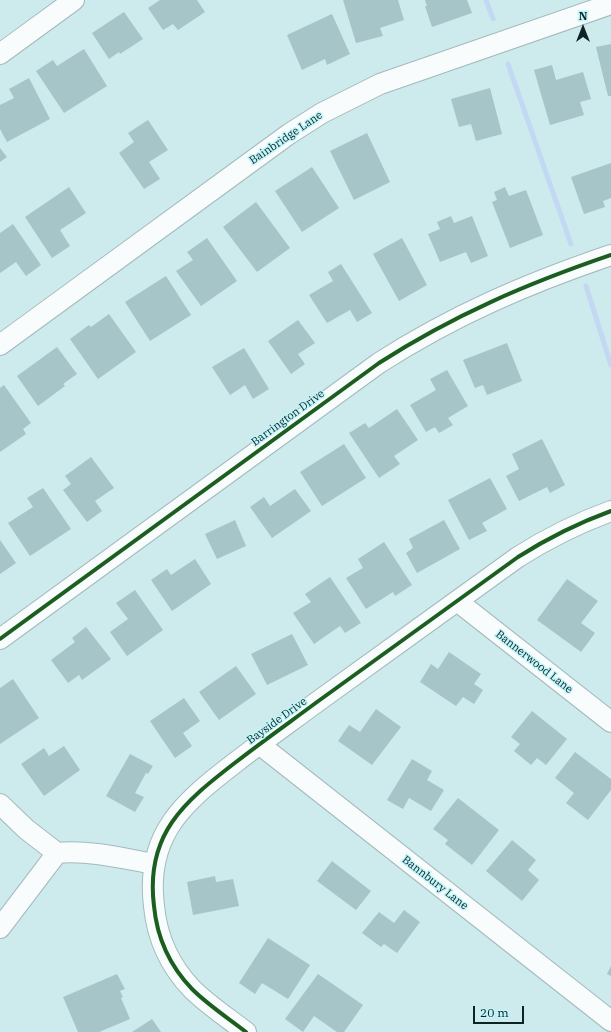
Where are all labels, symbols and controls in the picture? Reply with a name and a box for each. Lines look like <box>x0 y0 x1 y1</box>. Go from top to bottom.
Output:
north arrow <box>563 8 603 48</box>
text: N <box>579 9 587 23</box>
street label: Bainbridge Lane <box>247 109 325 167</box>
street label: Barrington Drive <box>249 387 327 449</box>
street label: Bannerwood Lane <box>493 628 575 696</box>
street label: Bayside Drive <box>244 695 310 747</box>
street label: Bannbury Lane <box>399 853 471 913</box>
scale bar <box>475 998 526 1024</box>
text: 20 m <box>480 1005 509 1020</box>

